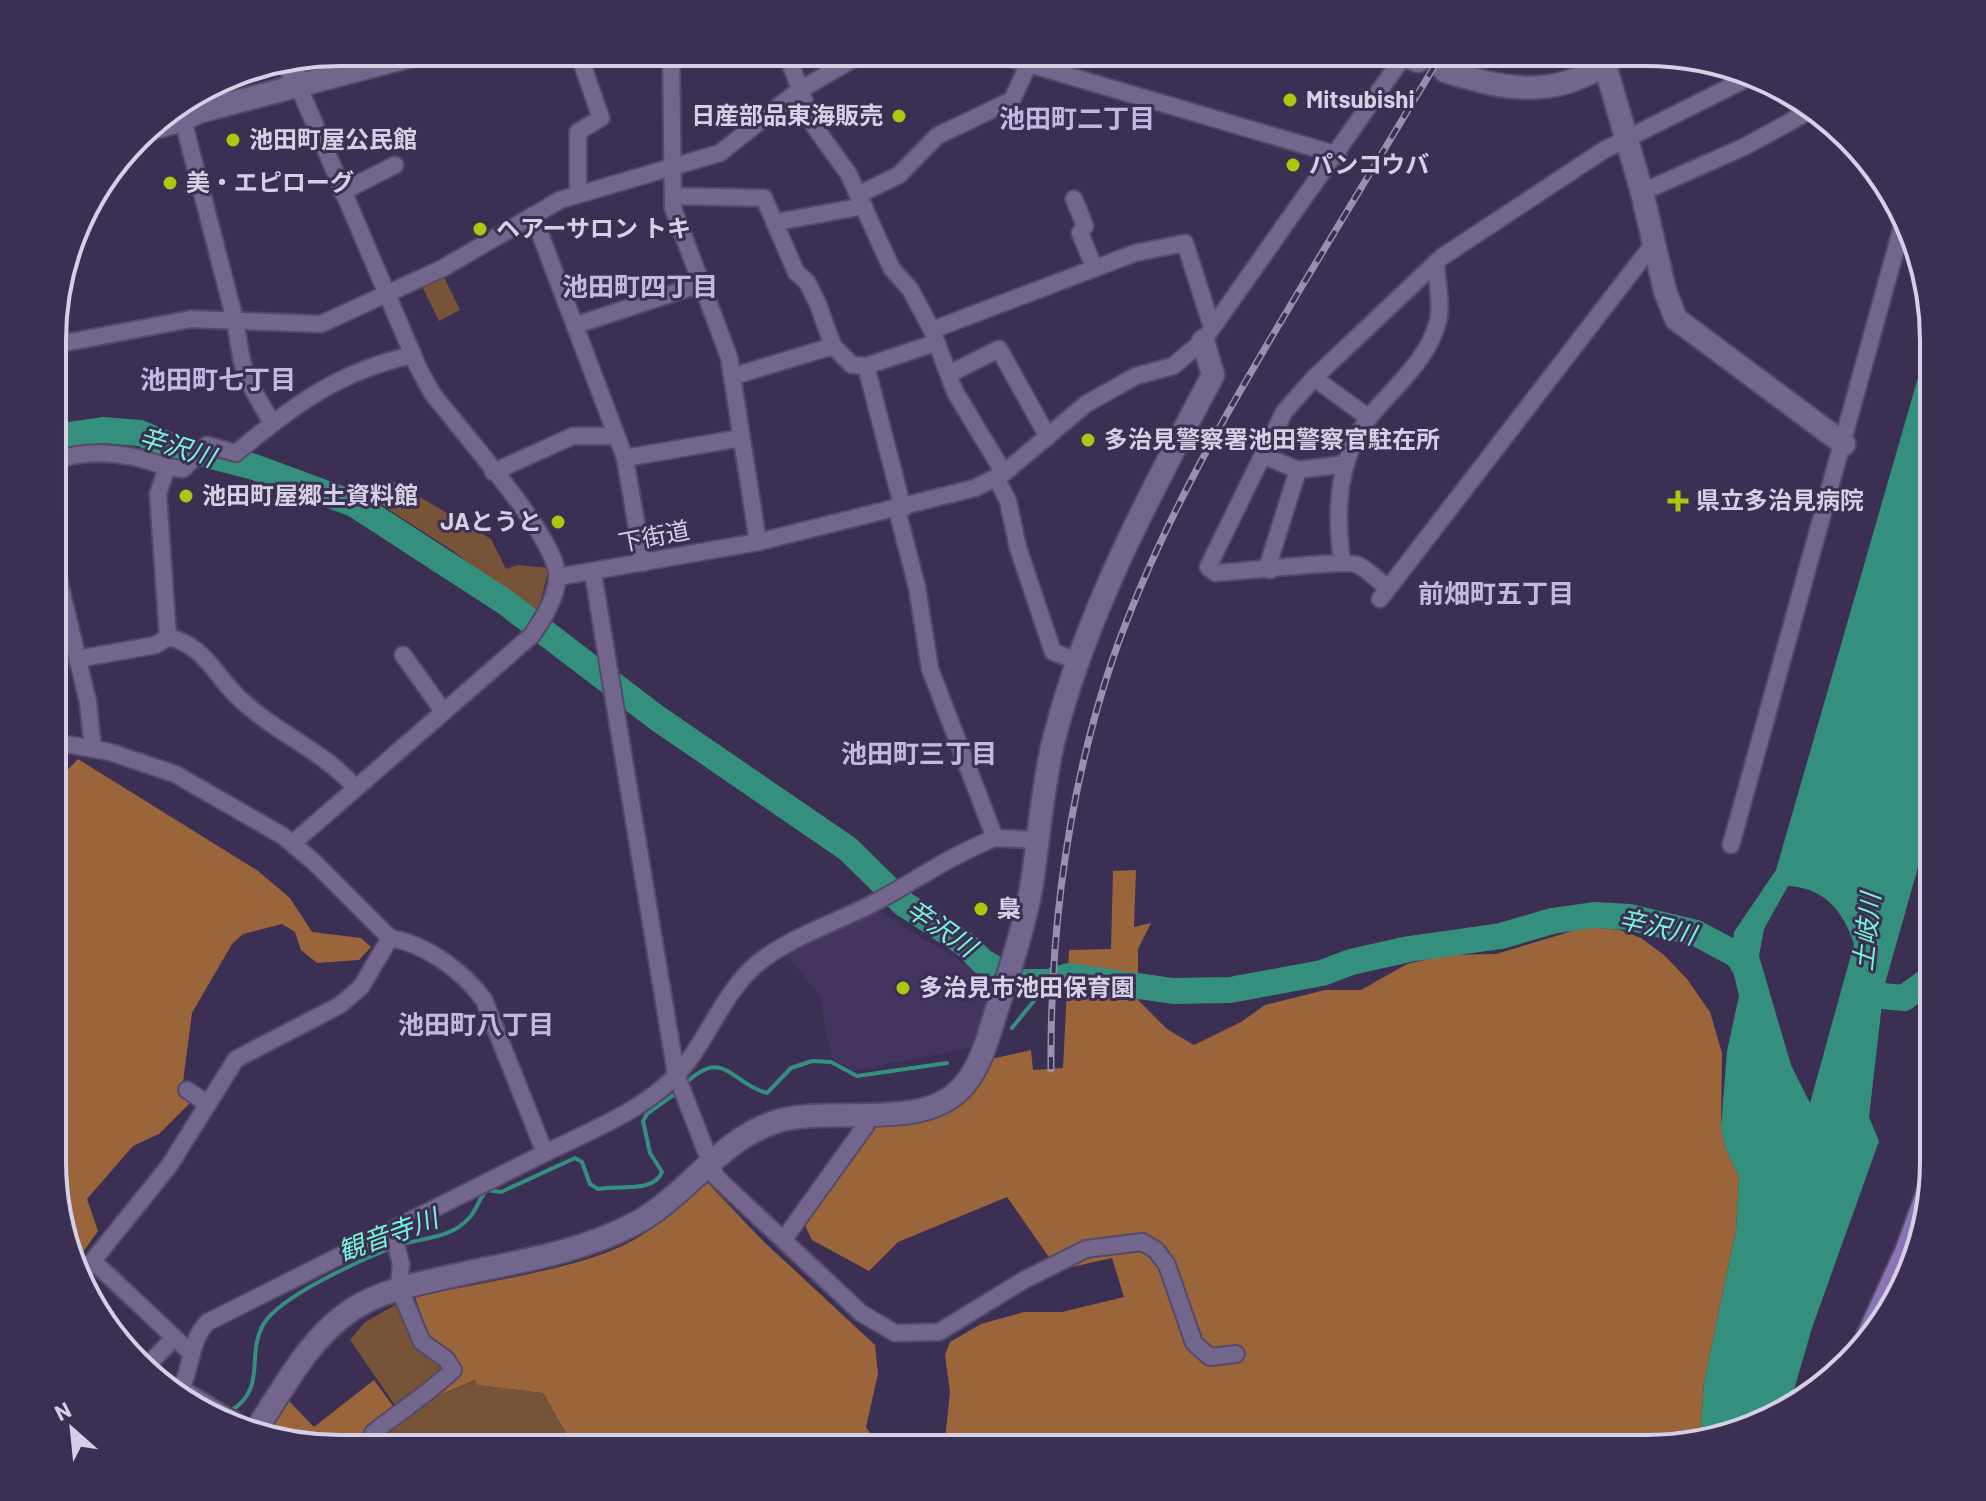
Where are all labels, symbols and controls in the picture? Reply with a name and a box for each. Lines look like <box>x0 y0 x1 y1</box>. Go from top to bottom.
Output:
place label: Mitsubishi <box>1306 84 1415 113</box>
marker: Mitsubishi <box>1281 91 1299 109</box>
place label: 日産部品東海販売 <box>691 100 883 129</box>
district label: 池田町二丁目 <box>999 102 1155 133</box>
marker: 日産部品東海販売 <box>890 107 908 125</box>
place label: 池田町屋公民館 <box>249 124 417 153</box>
marker: 池田町屋公民館 <box>224 131 242 149</box>
place label: パンコウバ <box>1309 149 1429 178</box>
marker: パンコウバ <box>1284 156 1302 174</box>
place label: 美・エピローグ <box>186 167 354 196</box>
marker: 美・エピローグ <box>161 174 179 192</box>
place label: ヘアーサロン トキ <box>496 213 691 242</box>
marker: ヘアーサロン トキ <box>471 220 489 238</box>
district label: 池田町四丁目 <box>562 270 718 301</box>
district label: 池田町七丁目 <box>140 363 296 394</box>
water label: 辛沢川 <box>136 419 222 473</box>
place label: 多治見警察署池田警察官駐在所 <box>1104 424 1440 453</box>
marker: 多治見警察署池田警察官駐在所 <box>1079 431 1097 449</box>
place label: 池田町屋郷土資料館 <box>202 480 418 509</box>
place label: 県立多治見病院 <box>1696 485 1864 514</box>
marker: 池田町屋郷土資料館 <box>177 487 195 505</box>
marker: 県立多治見病院 <box>1667 490 1689 512</box>
place label: JAとうと <box>440 506 542 535</box>
marker: JAとうと <box>549 513 567 531</box>
street label: 下街道 <box>616 514 692 557</box>
district label: 前畑町五丁目 <box>1418 577 1574 608</box>
district label: 池田町三丁目 <box>841 737 997 768</box>
water label: 土岐川 <box>1846 888 1885 972</box>
water label: 辛沢川 <box>901 892 985 964</box>
place label: 梟 <box>997 893 1021 922</box>
marker: 梟 <box>972 900 990 918</box>
water label: 辛沢川 <box>1616 902 1702 950</box>
place label: 多治見市池田保育園 <box>919 972 1135 1001</box>
marker: 多治見市池田保育園 <box>894 979 912 997</box>
district label: 池田町八丁目 <box>398 1008 554 1039</box>
water label: 観音寺川 <box>333 1200 444 1266</box>
north arrow <box>32 1389 112 1469</box>
text: N <box>50 1395 75 1425</box>

